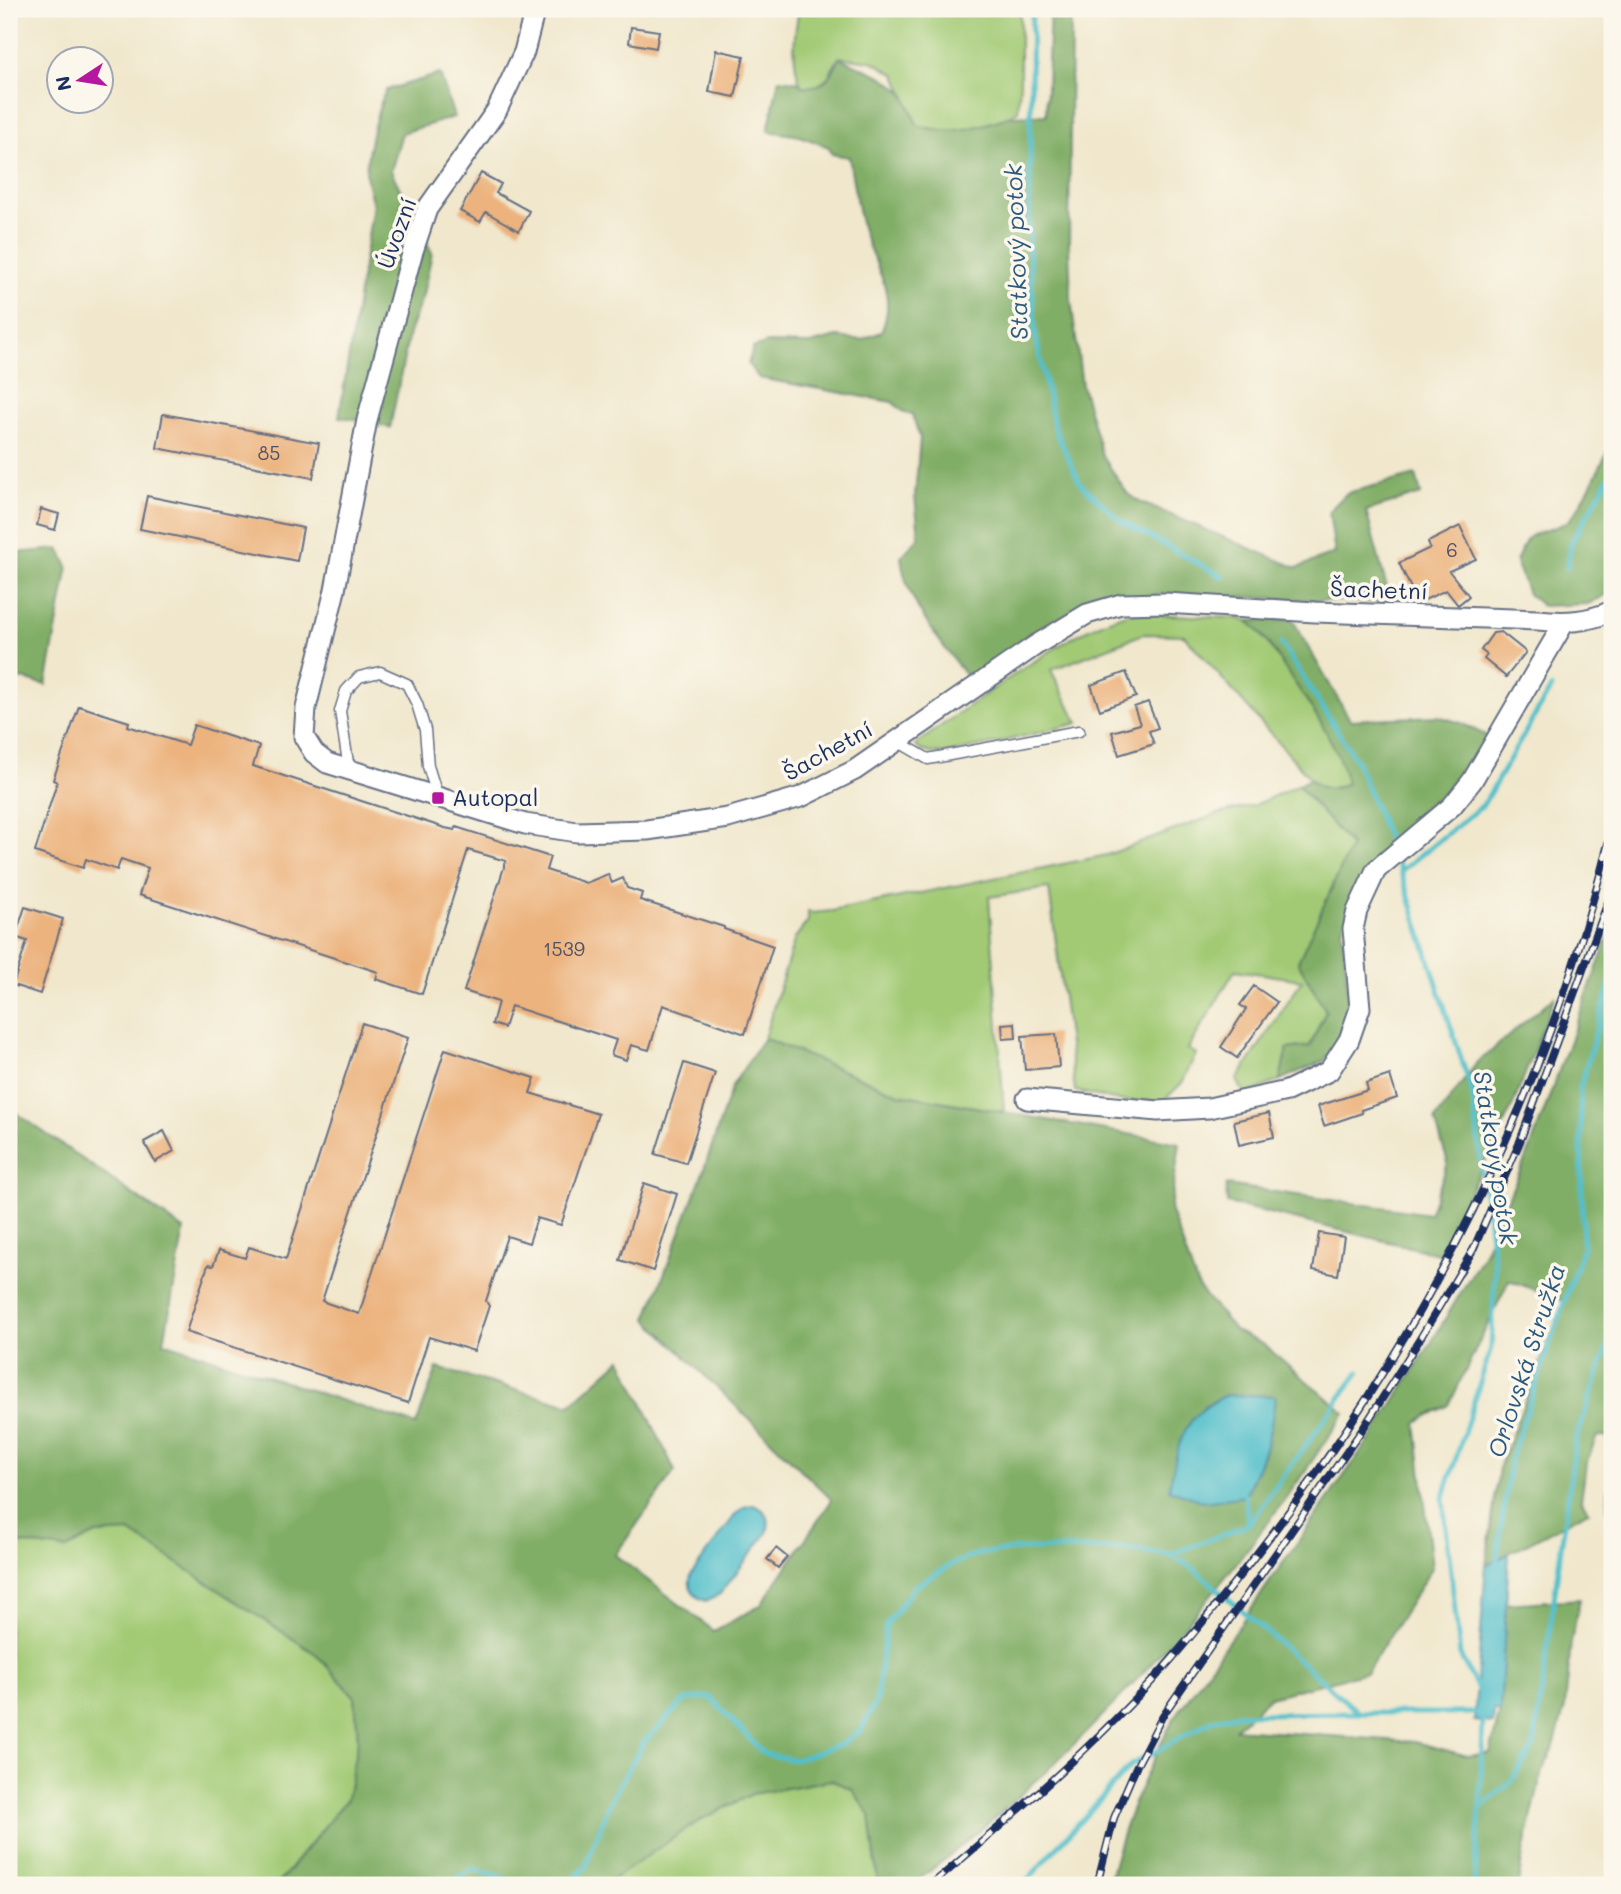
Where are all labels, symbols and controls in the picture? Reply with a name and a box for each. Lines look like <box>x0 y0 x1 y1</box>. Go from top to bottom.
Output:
north arrow <box>46 46 116 116</box>
text: N <box>49 74 77 93</box>
water label: Statkový potok <box>997 162 1034 341</box>
street label: Úvozní <box>369 193 423 273</box>
house number: 85 <box>258 440 280 465</box>
house number: 6 <box>1446 537 1458 562</box>
street label: Šachetní <box>1329 572 1429 606</box>
street label: Šachetní <box>777 713 878 787</box>
place label: Autopal <box>452 782 539 812</box>
marker: Autopal <box>430 790 446 806</box>
house number: 1539 <box>543 936 585 961</box>
water label: Statkový potok <box>1467 1068 1526 1248</box>
water label: Orlovská Stružka <box>1480 1260 1571 1461</box>

